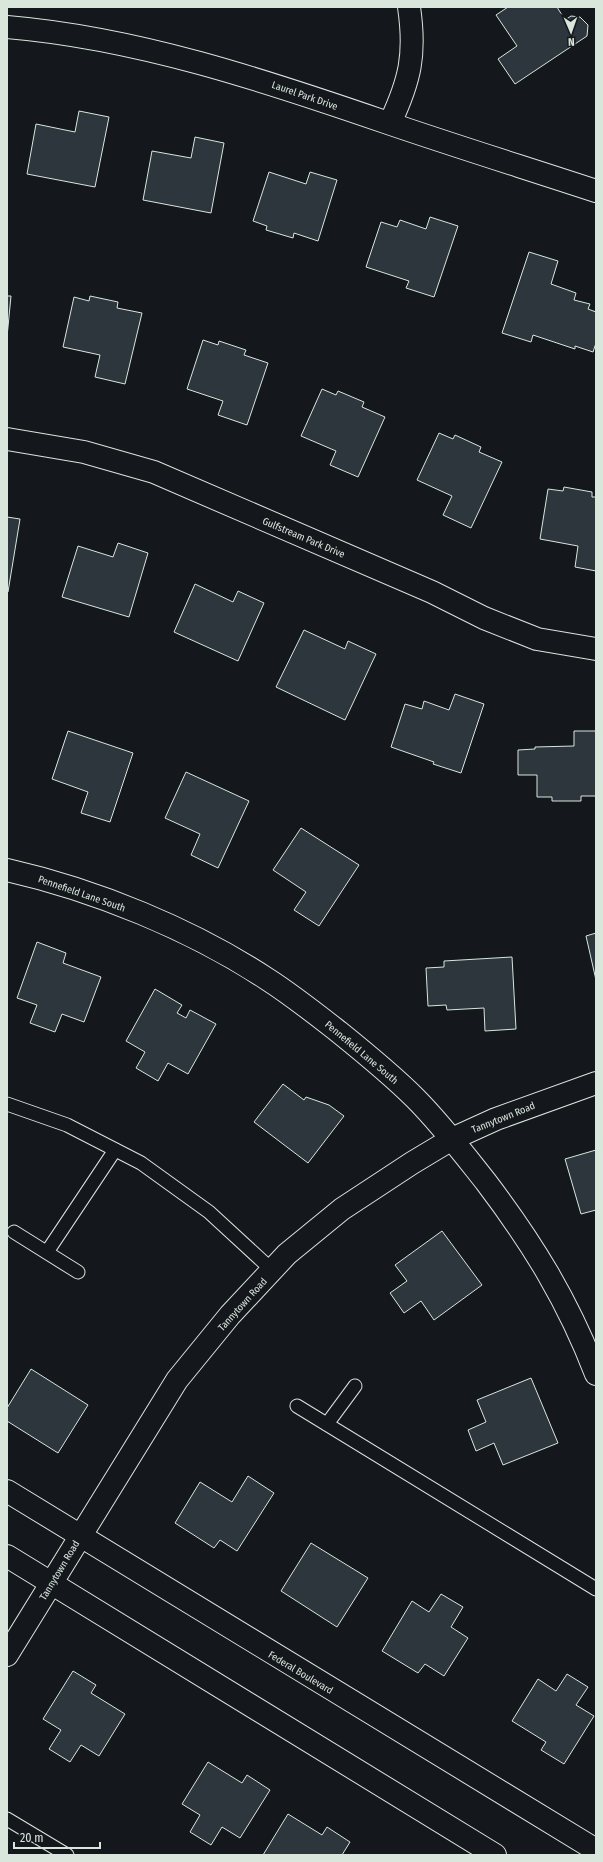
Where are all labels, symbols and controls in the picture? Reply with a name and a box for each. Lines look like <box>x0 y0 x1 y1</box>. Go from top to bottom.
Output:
north arrow <box>551 12 591 52</box>
text: N <box>568 35 575 48</box>
street label: Laurel Park Drive <box>270 79 339 113</box>
street label: Gulfstream Park Drive <box>261 515 347 561</box>
street label: Pennefield Lane South <box>36 873 127 915</box>
street label: Pennefield Lane South <box>322 1019 400 1087</box>
street label: Tannytown Road <box>470 1100 537 1136</box>
street label: Tannytown Road <box>216 1276 270 1334</box>
street label: Tannytown Road <box>37 1539 82 1602</box>
street label: Federal Boulevard <box>266 1649 335 1697</box>
scale bar <box>14 1824 100 1850</box>
text: 20 m <box>20 1831 44 1845</box>

